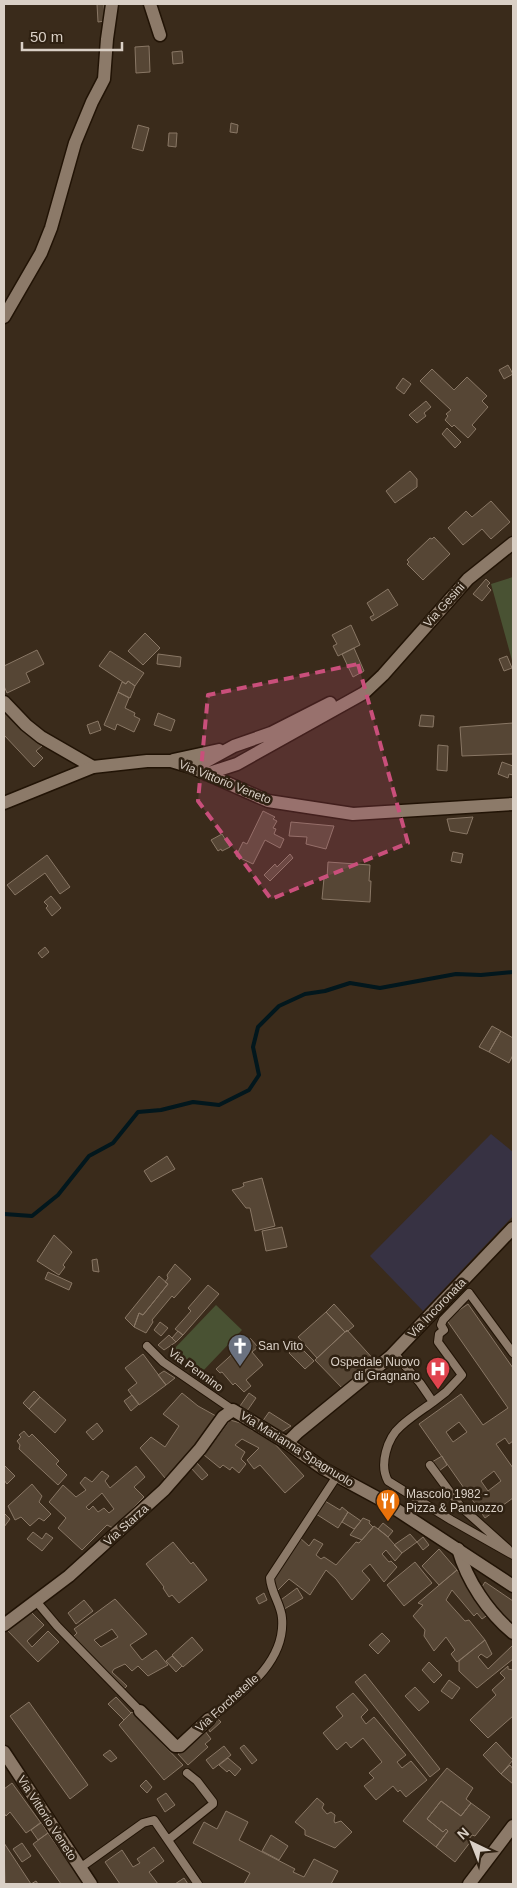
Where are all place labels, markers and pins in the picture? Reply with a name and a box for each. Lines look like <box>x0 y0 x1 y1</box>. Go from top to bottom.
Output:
church icon: San Vito <box>227 1333 253 1367</box>
place label: San Vito <box>258 1339 303 1353</box>
place label: Ospedale Nuovo di Gragnano <box>331 1355 420 1383</box>
hospital icon: Ospedale Nuovo di Gragnano <box>425 1356 451 1390</box>
place label: Mascolo 1982 - Pizza & Panuozzo <box>406 1487 504 1515</box>
restaurant icon: Mascolo 1982 - Pizza & Panuozzo <box>375 1488 401 1522</box>

